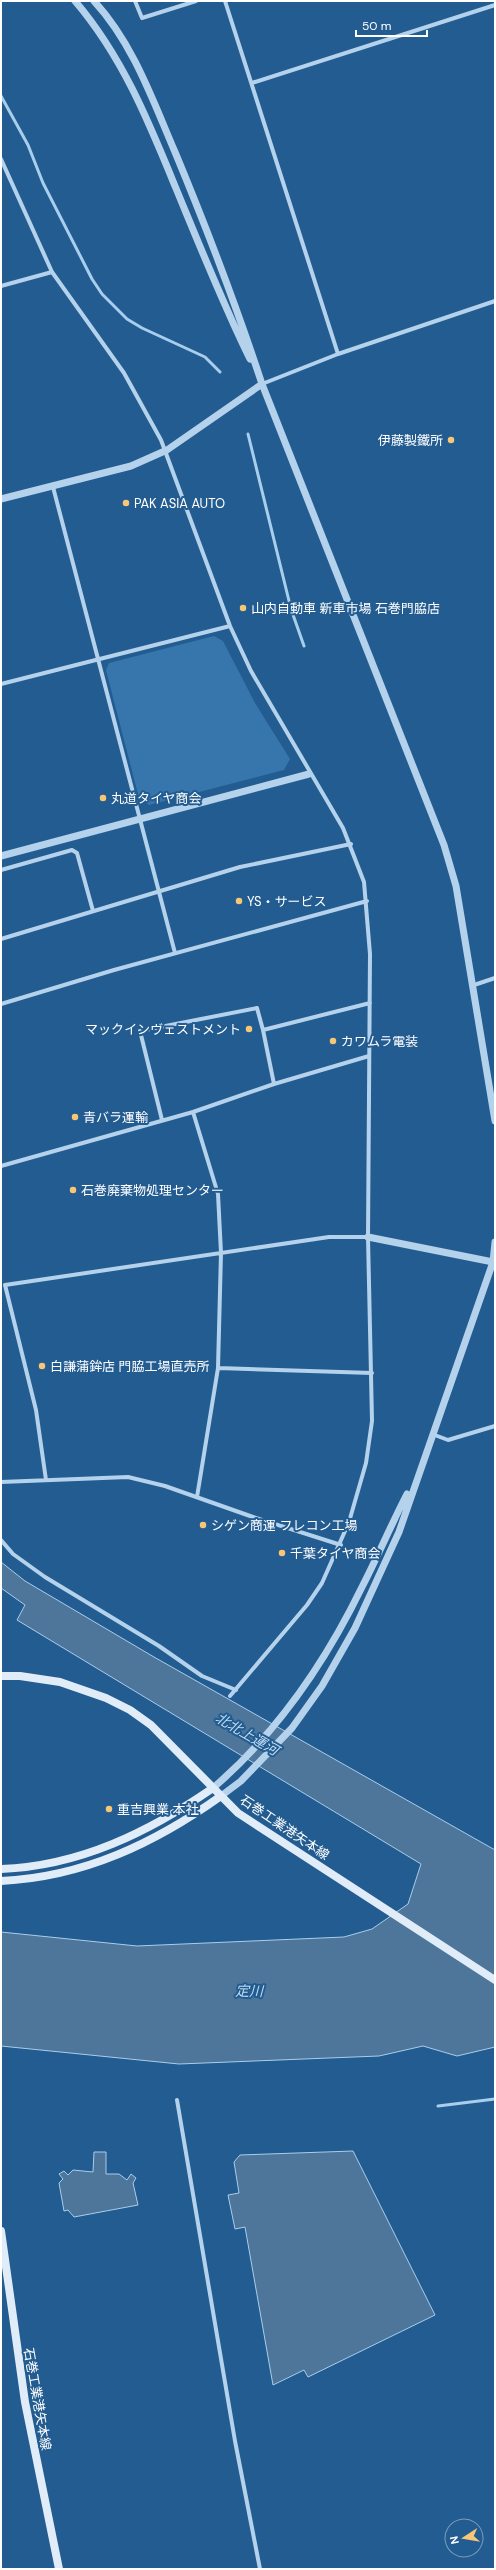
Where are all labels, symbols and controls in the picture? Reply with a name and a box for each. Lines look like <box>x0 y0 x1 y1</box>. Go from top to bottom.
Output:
scale bar <box>356 12 427 38</box>
text: 50 m <box>362 18 391 34</box>
place label: 伊藤製鐵所 <box>378 432 443 449</box>
marker: 伊藤製鐵所 <box>446 435 456 445</box>
place label: PAK ASIA AUTO <box>134 495 225 512</box>
marker: PAK ASIA AUTO <box>121 498 131 508</box>
place label: 山内自動車 新車市場 石巻門脇店 <box>251 600 440 617</box>
marker: 山内自動車 新車市場 石巻門脇店 <box>238 603 248 613</box>
place label: 丸道タイヤ商会 <box>111 790 202 807</box>
marker: 丸道タイヤ商会 <box>98 793 108 803</box>
place label: YS・サービス <box>247 893 327 910</box>
marker: YS・サービス <box>234 896 244 906</box>
place label: マックインヴェストメント <box>85 1021 241 1038</box>
marker: マックインヴェストメント <box>244 1024 254 1034</box>
place label: カワムラ電装 <box>341 1033 418 1050</box>
marker: カワムラ電装 <box>328 1036 338 1046</box>
place label: 青バラ運輸 <box>83 1109 148 1126</box>
marker: 青バラ運輸 <box>70 1112 80 1122</box>
place label: 石巻廃棄物処理センター <box>81 1182 224 1199</box>
marker: 石巻廃棄物処理センター <box>68 1185 78 1195</box>
place label: 白謙蒲鉾店 門脇工場直売所 <box>50 1358 209 1375</box>
marker: 白謙蒲鉾店 門脇工場直売所 <box>37 1361 47 1371</box>
place label: シゲン商運 フレコン工場 <box>211 1517 357 1534</box>
marker: シゲン商運 フレコン工場 <box>198 1520 208 1530</box>
place label: 千葉タイヤ商会 <box>290 1545 381 1562</box>
marker: 千葉タイヤ商会 <box>277 1548 287 1558</box>
water label: 北北上運河 <box>212 1709 284 1761</box>
street label: 石巻工業港矢本線 <box>237 1791 333 1864</box>
place label: 重吉興業 本社 <box>117 1801 198 1818</box>
marker: 重吉興業 本社 <box>104 1804 114 1814</box>
water label: 定川 <box>235 1982 265 2000</box>
street label: 石巻工業港矢本線 <box>20 2346 55 2452</box>
north arrow <box>444 2518 484 2558</box>
text: N <box>447 2535 462 2545</box>

